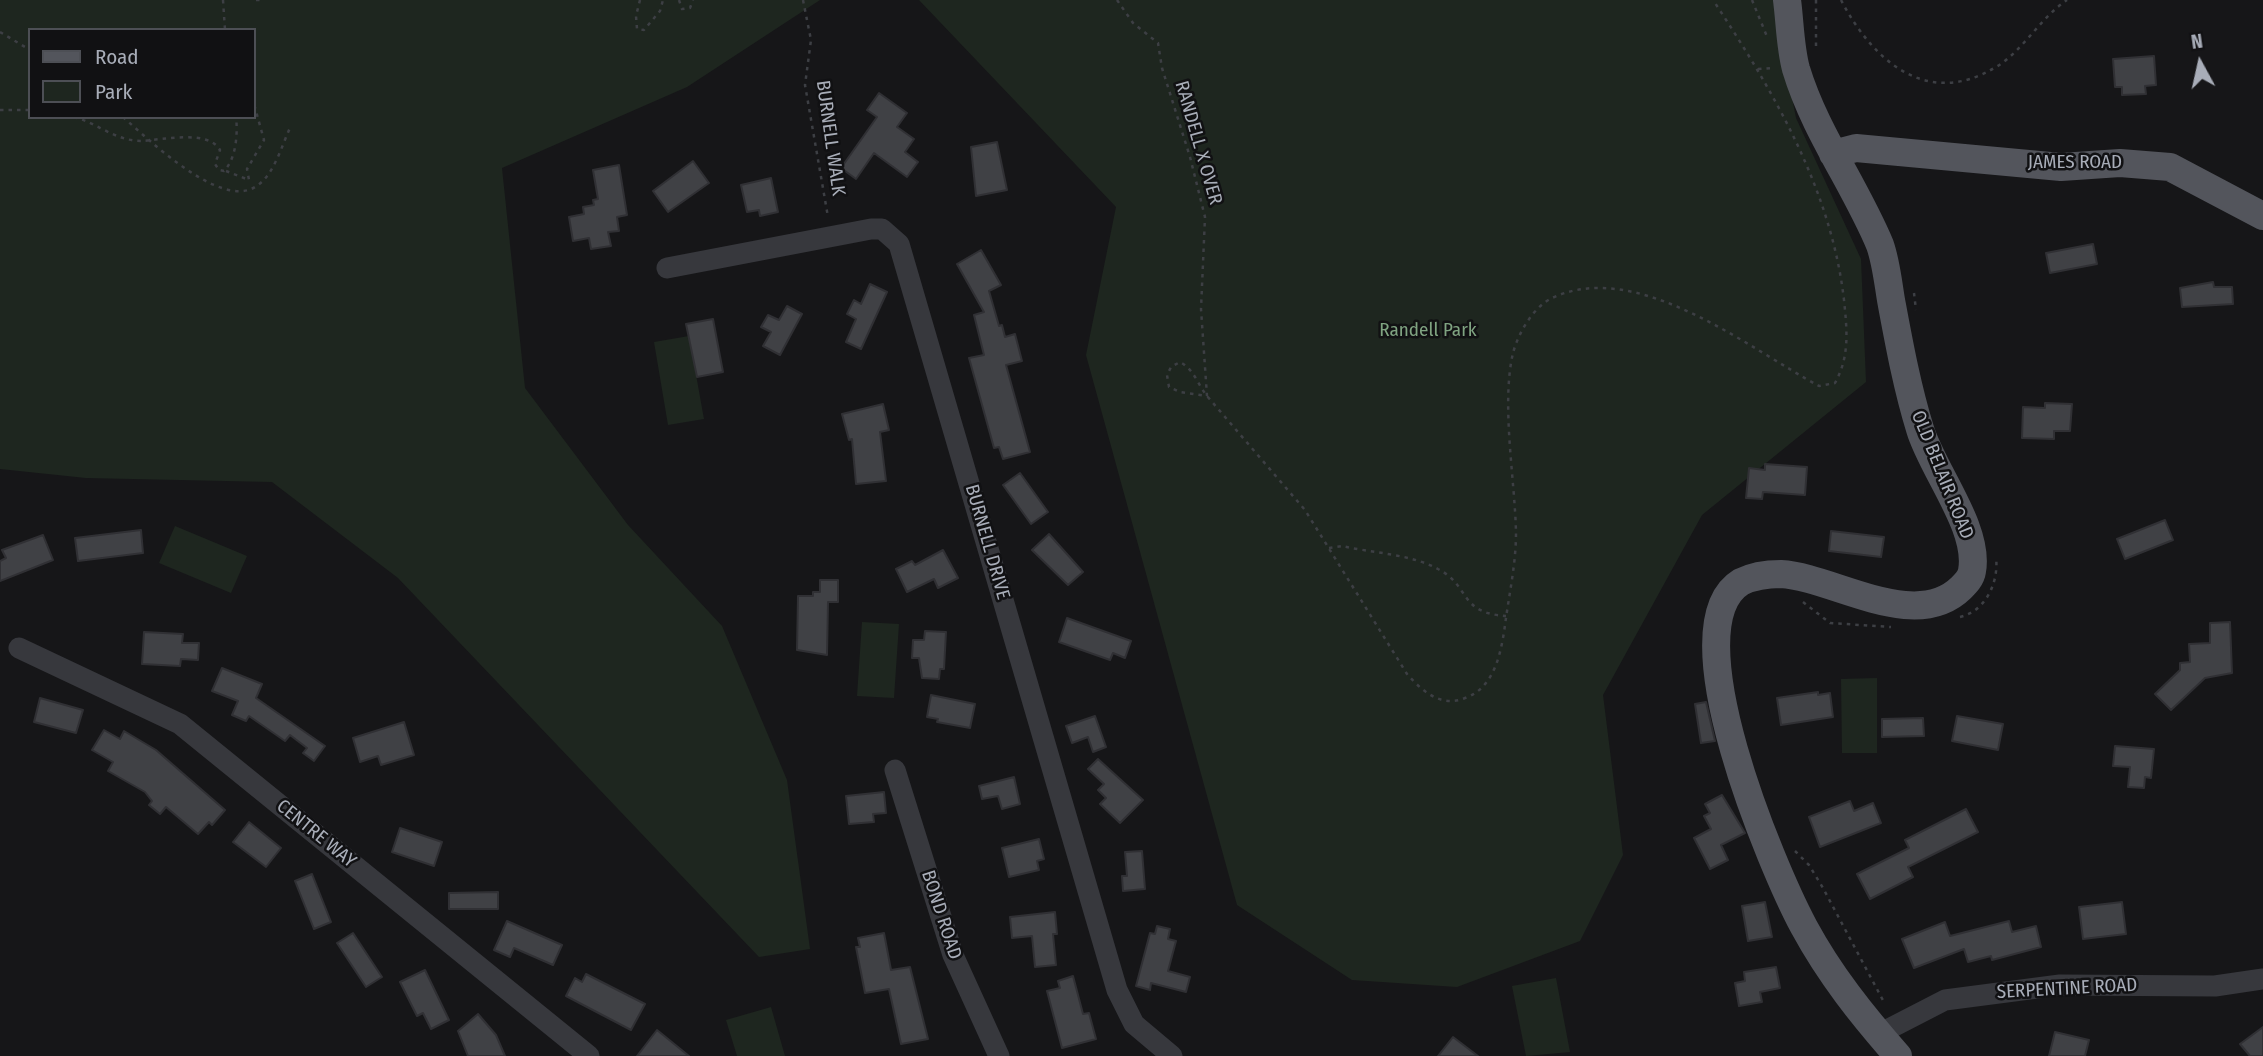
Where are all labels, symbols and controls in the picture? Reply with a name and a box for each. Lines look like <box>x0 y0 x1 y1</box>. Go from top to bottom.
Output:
legend <box>28 28 256 119</box>
north arrow <box>2165 28 2235 98</box>
text: N <box>2190 30 2204 54</box>
text: Road <box>95 44 139 70</box>
text: Park <box>95 79 132 105</box>
street label: BURNELL WALK <box>811 79 849 197</box>
street label: RANDELL X OVER <box>1169 79 1227 207</box>
street label: JAMES ROAD <box>2028 152 2122 174</box>
park label: Randell Park <box>1379 320 1477 342</box>
street label: OLD BELAIR ROAD <box>1906 408 1978 542</box>
street label: BURNELL DRIVE <box>960 482 1014 602</box>
street label: CENTRE WAY <box>272 795 360 873</box>
street label: BOND ROAD <box>916 868 966 962</box>
street label: SERPENTINE ROAD <box>1996 974 2138 1004</box>

